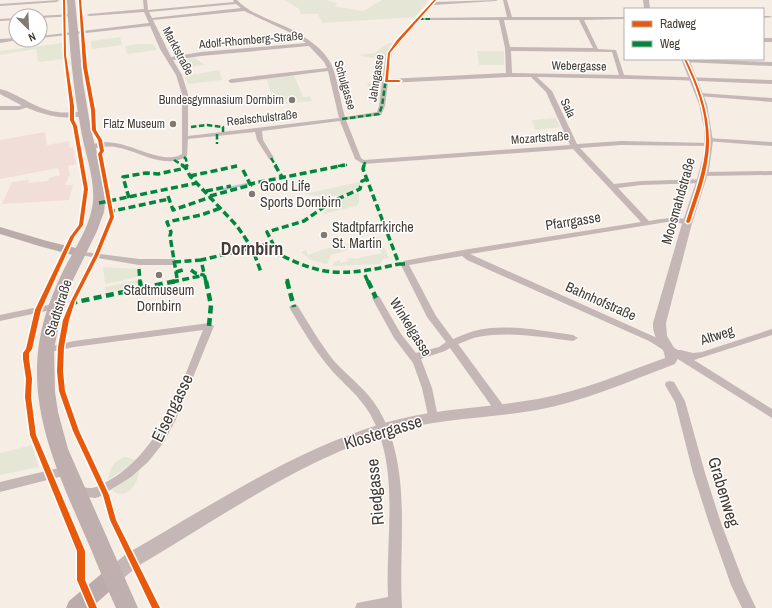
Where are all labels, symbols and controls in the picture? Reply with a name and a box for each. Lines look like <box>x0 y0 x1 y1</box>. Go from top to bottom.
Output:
north arrow <box>8 8 48 48</box>
legend <box>624 8 764 60</box>
text: Radweg <box>660 16 697 32</box>
street label: Marktstraße <box>159 24 197 78</box>
street label: Adolf-Rhomberg-Straße <box>197 27 304 53</box>
text: N <box>26 29 38 45</box>
text: Weg <box>660 36 681 52</box>
street label: Jahngasse <box>364 53 388 103</box>
street label: Schulgasse <box>330 58 360 112</box>
street label: Webergasse <box>551 58 607 74</box>
place label: Bundesgymnasium Dornbirn <box>159 92 284 108</box>
marker: Bundesgymnasium Dornbirn <box>287 95 297 105</box>
street label: Sala <box>557 96 580 121</box>
street label: Realschulstraße <box>226 106 298 130</box>
place label: Flatz Museum <box>103 116 165 132</box>
marker: Flatz Museum <box>168 119 178 129</box>
street label: Mozartstraße <box>511 128 569 148</box>
street label: Moosmahdstraße <box>657 156 699 246</box>
place label: Good Life Sports Dornbirn <box>260 177 341 211</box>
marker: Good Life Sports Dornbirn <box>247 189 257 199</box>
street label: Pfarrgasse <box>544 208 602 234</box>
place label: Stadtpfarrkirche St. Martin <box>332 218 414 252</box>
marker: Stadtpfarrkirche St. Martin <box>319 230 329 240</box>
district label: Dornbirn <box>221 236 283 261</box>
marker: Stadtmuseum Dornbirn <box>154 270 164 280</box>
street label: Stadtstraße <box>40 277 76 339</box>
street label: Bahnhofstraße <box>563 277 639 325</box>
place label: Stadtmuseum Dornbirn <box>124 281 194 315</box>
street label: Winkelgasse <box>386 294 436 360</box>
street label: Altweg <box>697 321 737 349</box>
street label: Eisengasse <box>145 370 198 446</box>
street label: Klostergasse <box>341 409 425 454</box>
street label: Grabenweg <box>703 454 746 530</box>
street label: Riedgasse <box>360 458 389 526</box>

